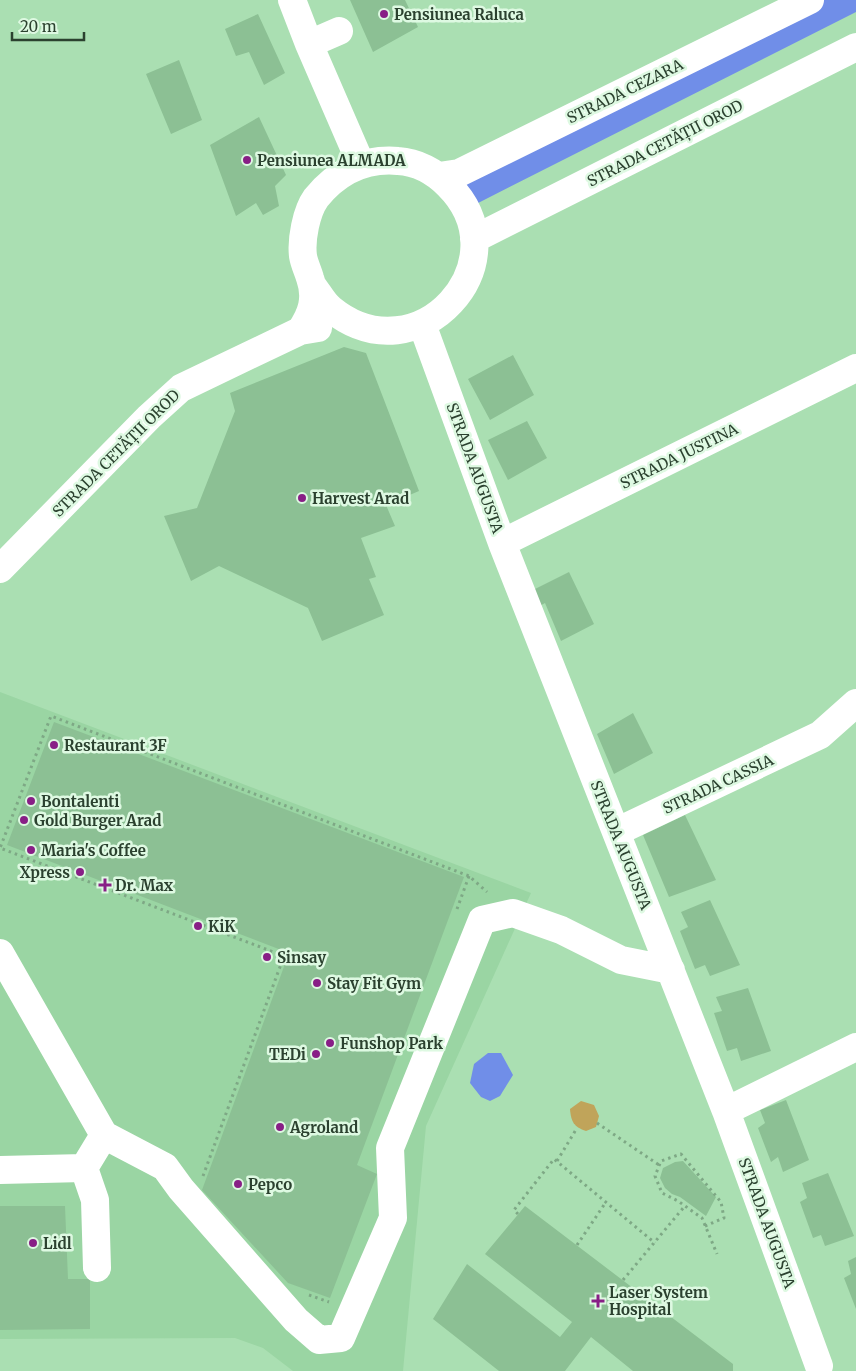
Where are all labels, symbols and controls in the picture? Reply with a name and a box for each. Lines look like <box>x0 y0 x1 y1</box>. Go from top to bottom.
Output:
place label: Pensiunea Raluca <box>394 5 524 24</box>
marker: Pensiunea Raluca <box>378 8 390 20</box>
scale bar <box>12 10 85 42</box>
text: 20 m <box>20 17 57 36</box>
street label: STRADA CEZARA <box>564 54 687 127</box>
street label: STRADA CETĂȚII OROD <box>584 95 746 191</box>
place label: Pensiunea ALMADA <box>257 151 406 170</box>
marker: Pensiunea ALMADA <box>241 154 253 166</box>
street label: STRADA CETĂȚII OROD <box>48 385 184 521</box>
street label: STRADA AUGUSTA <box>443 400 508 536</box>
street label: STRADA JUSTINA <box>617 419 741 493</box>
place label: Harvest Arad <box>312 489 409 508</box>
marker: Harvest Arad <box>296 492 308 504</box>
place label: Restaurant 3F <box>64 736 167 755</box>
marker: Restaurant 3F <box>48 739 60 751</box>
street label: STRADA CASSIA <box>660 750 777 818</box>
street label: STRADA AUGUSTA <box>586 778 656 913</box>
place label: Bontalenti <box>41 792 120 811</box>
marker: Bontalenti <box>25 795 37 807</box>
place label: Gold Burger Arad <box>34 811 162 830</box>
marker: Gold Burger Arad <box>18 814 30 826</box>
place label: Maria's Coffee <box>41 841 146 860</box>
marker: Maria's Coffee <box>25 844 37 856</box>
place label: Xpress <box>20 863 70 882</box>
marker: Xpress <box>74 866 86 878</box>
place label: Dr. Max <box>115 876 174 895</box>
marker: Dr. Max <box>99 879 111 891</box>
place label: KiK <box>208 917 236 936</box>
marker: KiK <box>192 920 204 932</box>
place label: Sinsay <box>277 948 326 967</box>
marker: Sinsay <box>261 951 273 963</box>
place label: Stay Fit Gym <box>327 974 421 993</box>
marker: Stay Fit Gym <box>311 977 323 989</box>
place label: Funshop Park <box>340 1034 443 1053</box>
marker: Funshop Park <box>324 1037 336 1049</box>
place label: TEDi <box>269 1045 306 1064</box>
marker: TEDi <box>310 1048 322 1060</box>
place label: Agroland <box>289 1118 358 1137</box>
marker: Agroland <box>274 1121 286 1133</box>
street label: STRADA AUGUSTA <box>735 1155 800 1291</box>
place label: Pepco <box>248 1175 292 1194</box>
marker: Pepco <box>232 1178 244 1190</box>
place label: Lidl <box>43 1234 72 1253</box>
marker: Lidl <box>27 1237 39 1249</box>
place label: Laser System Hospital <box>609 1283 708 1319</box>
marker: Laser System Hospital <box>591 1294 605 1308</box>

